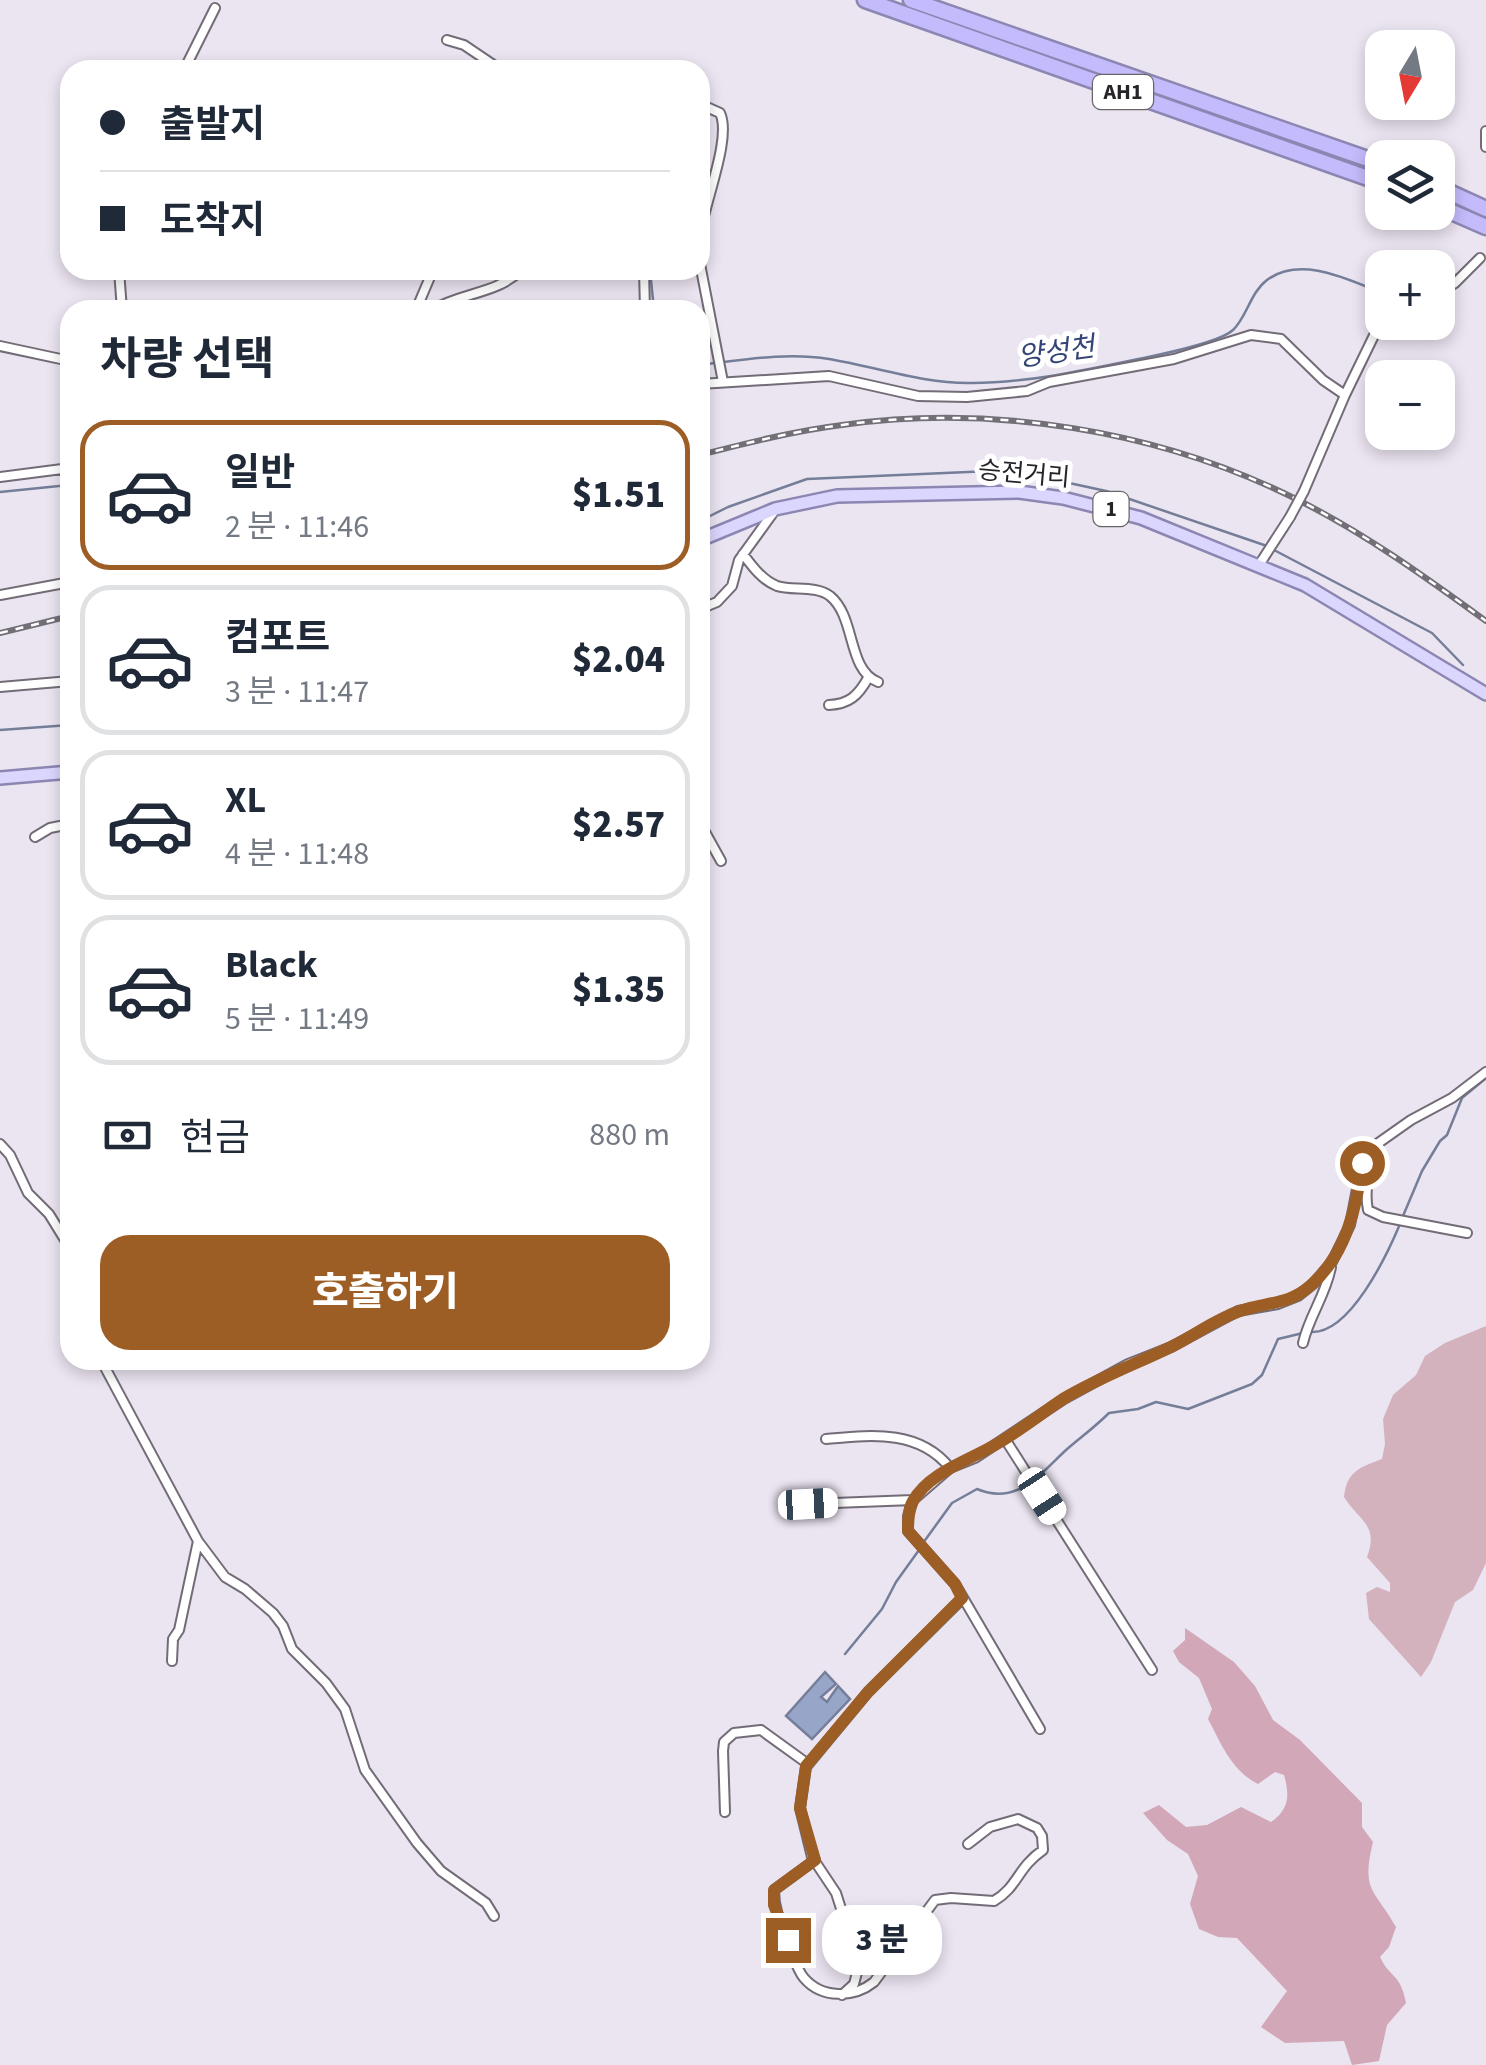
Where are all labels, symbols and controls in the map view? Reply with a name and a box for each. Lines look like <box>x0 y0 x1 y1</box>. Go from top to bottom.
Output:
north arrow <box>1365 30 1455 120</box>
map controls <box>1365 30 1455 450</box>
road number: AH1 <box>1093 75 1153 109</box>
text: 출발지 <box>160 98 265 152</box>
button: layers <box>1365 140 1455 230</box>
text: 도착지 <box>160 194 265 248</box>
button: + <box>1365 250 1455 340</box>
water label: 양성천 <box>1015 326 1100 377</box>
text: 차량 선택 <box>100 328 275 392</box>
button: − <box>1365 360 1455 450</box>
text: 일반 <box>225 446 295 500</box>
icon: car <box>105 450 195 540</box>
street label: 승전거리 <box>977 452 1071 496</box>
text: $1.51 <box>572 468 665 522</box>
road number: 1 <box>1094 492 1128 526</box>
text: 2 분 · 11:46 <box>225 504 369 550</box>
text: 컴포트 <box>225 611 330 665</box>
icon: car <box>105 615 195 705</box>
text: $2.04 <box>572 633 665 687</box>
text: 3 분 · 11:47 <box>225 669 369 715</box>
text: XL <box>225 773 266 827</box>
icon: car <box>105 780 195 870</box>
text: $2.57 <box>572 798 665 852</box>
text: 4 분 · 11:48 <box>225 831 369 877</box>
text: Black <box>225 938 318 992</box>
icon: car <box>105 945 195 1035</box>
text: $1.35 <box>572 963 665 1017</box>
text: 5 분 · 11:49 <box>225 996 369 1042</box>
icon: cash <box>100 1108 155 1163</box>
text: 현금 <box>180 1111 250 1165</box>
text: 880 m <box>589 1112 670 1158</box>
route start <box>1340 1141 1385 1186</box>
button: 호출하기 <box>100 1235 670 1350</box>
car <box>1013 1463 1071 1529</box>
car <box>777 1487 839 1521</box>
callout: 3 분 <box>823 1905 943 1975</box>
text: 3 분 <box>856 1917 908 1963</box>
route end <box>766 1918 811 1963</box>

